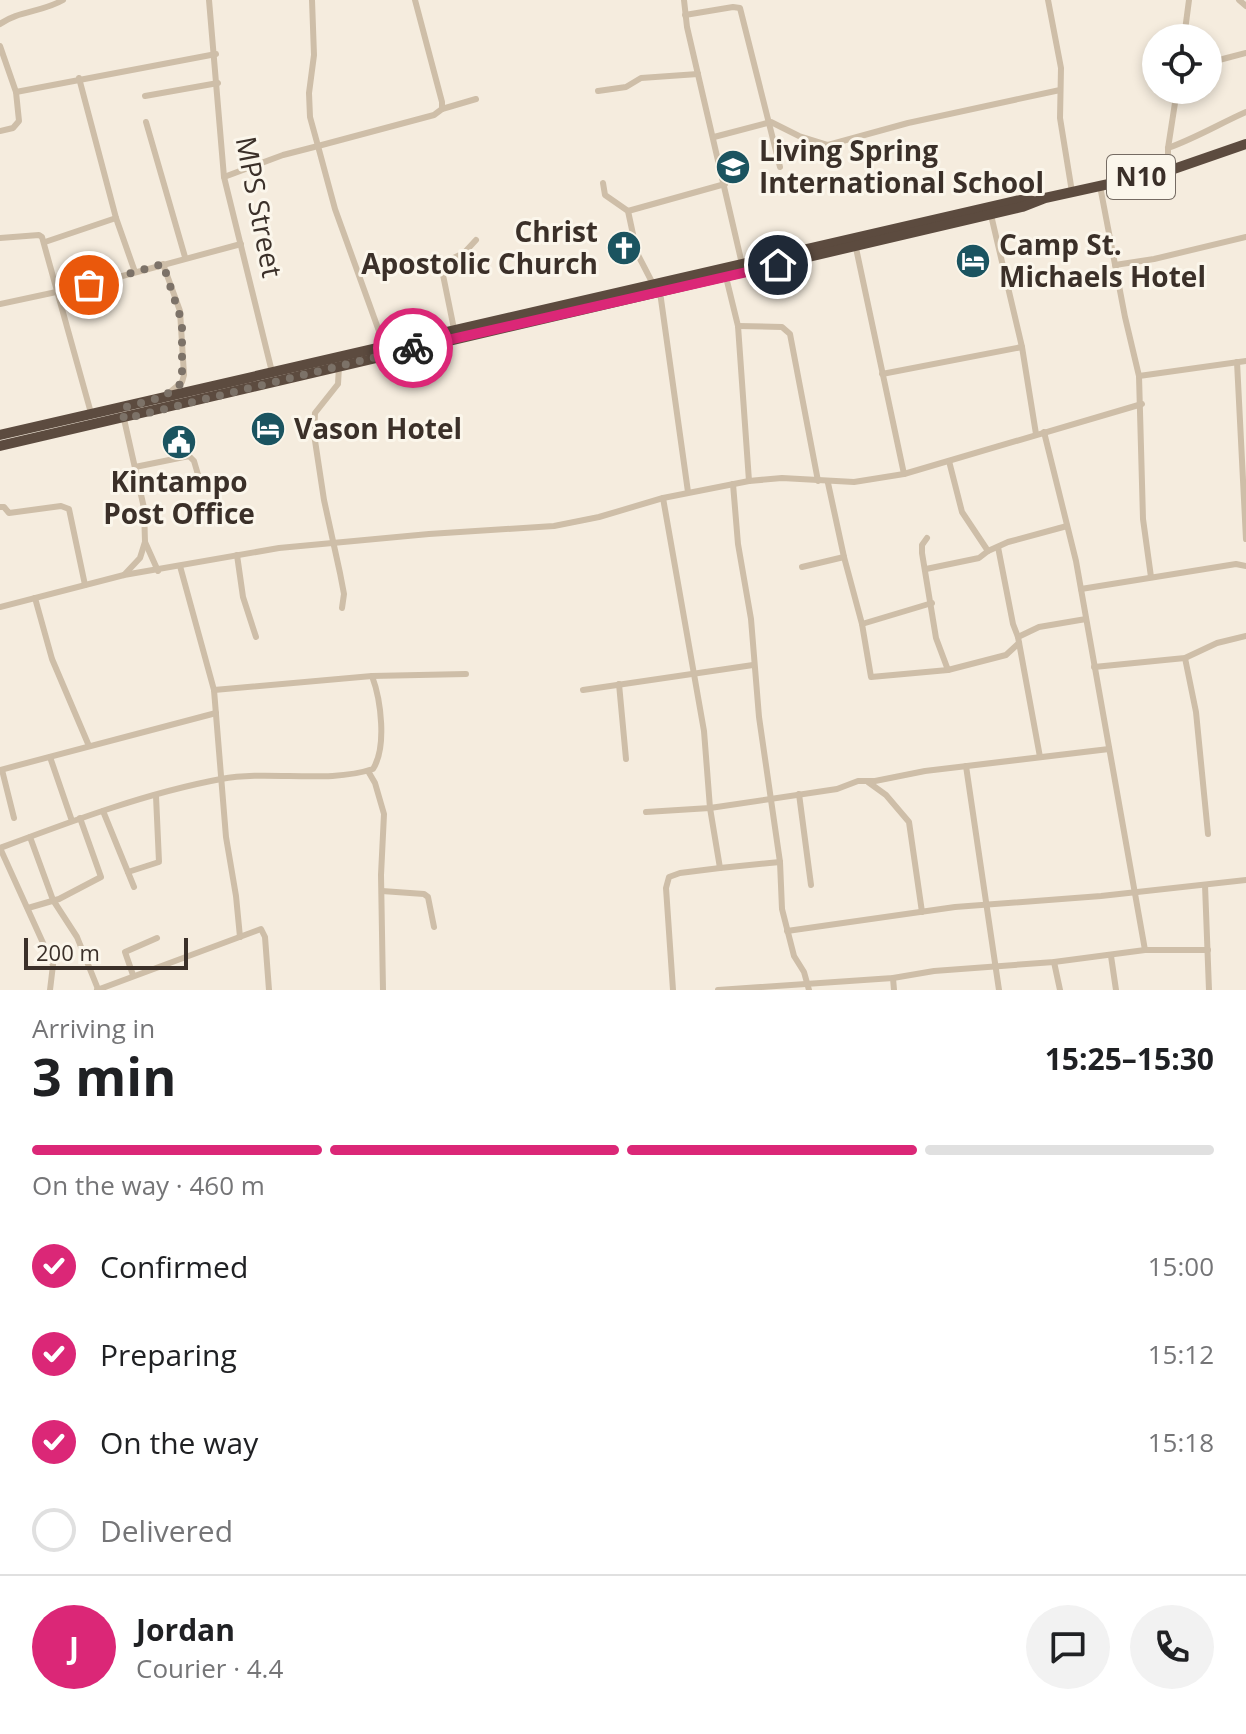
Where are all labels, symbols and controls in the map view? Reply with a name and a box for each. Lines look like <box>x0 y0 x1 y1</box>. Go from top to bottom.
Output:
map controls <box>1142 24 1222 104</box>
button: locate <box>1142 24 1222 104</box>
place label: Living Spring International School <box>759 131 1044 201</box>
street label: MPS Street <box>228 133 292 281</box>
school or university icon: Living Spring International School <box>714 148 752 186</box>
road number: N10 <box>1107 155 1175 199</box>
place label: Christ Apostolic Church <box>361 212 598 282</box>
place label: Camp St. Michaels Hotel <box>999 225 1206 295</box>
church icon: Christ Apostolic Church <box>605 229 643 267</box>
pin <box>744 231 812 299</box>
hotel icon: Camp St. Michaels Hotel <box>954 242 992 280</box>
icon: home <box>756 243 800 287</box>
pin <box>55 251 123 319</box>
icon: bag <box>67 263 111 307</box>
courier <box>373 308 453 388</box>
icon: bike <box>391 326 435 370</box>
place label: Vason Hotel <box>294 409 462 447</box>
hotel icon: Vason Hotel <box>249 410 287 448</box>
public building icon: Kintampo Post Office <box>160 423 198 461</box>
place label: Kintampo Post Office <box>103 462 255 532</box>
scale bar <box>24 934 188 970</box>
text: 200 m <box>36 937 100 967</box>
text: Arriving in <box>32 1010 155 1046</box>
text: 15:25–15:30 <box>1045 1038 1214 1079</box>
text: 3 min <box>32 1040 176 1111</box>
text: On the way · 460 m <box>32 1167 265 1203</box>
icon: check <box>32 1244 76 1288</box>
text: Confirmed <box>100 1246 248 1287</box>
text: 15:00 <box>1148 1248 1214 1284</box>
icon: check <box>32 1332 76 1376</box>
text: Preparing <box>100 1334 237 1375</box>
text: 15:12 <box>1148 1336 1214 1372</box>
icon: check <box>32 1420 76 1464</box>
text: On the way <box>100 1422 258 1463</box>
text: 15:18 <box>1148 1424 1214 1460</box>
text: Delivered <box>100 1510 233 1551</box>
button: chat <box>1026 1605 1110 1689</box>
button: phone <box>1130 1605 1214 1689</box>
text: Jordan <box>136 1609 235 1650</box>
text: J <box>69 1627 79 1668</box>
text: Courier · 4.4 <box>136 1650 283 1686</box>

